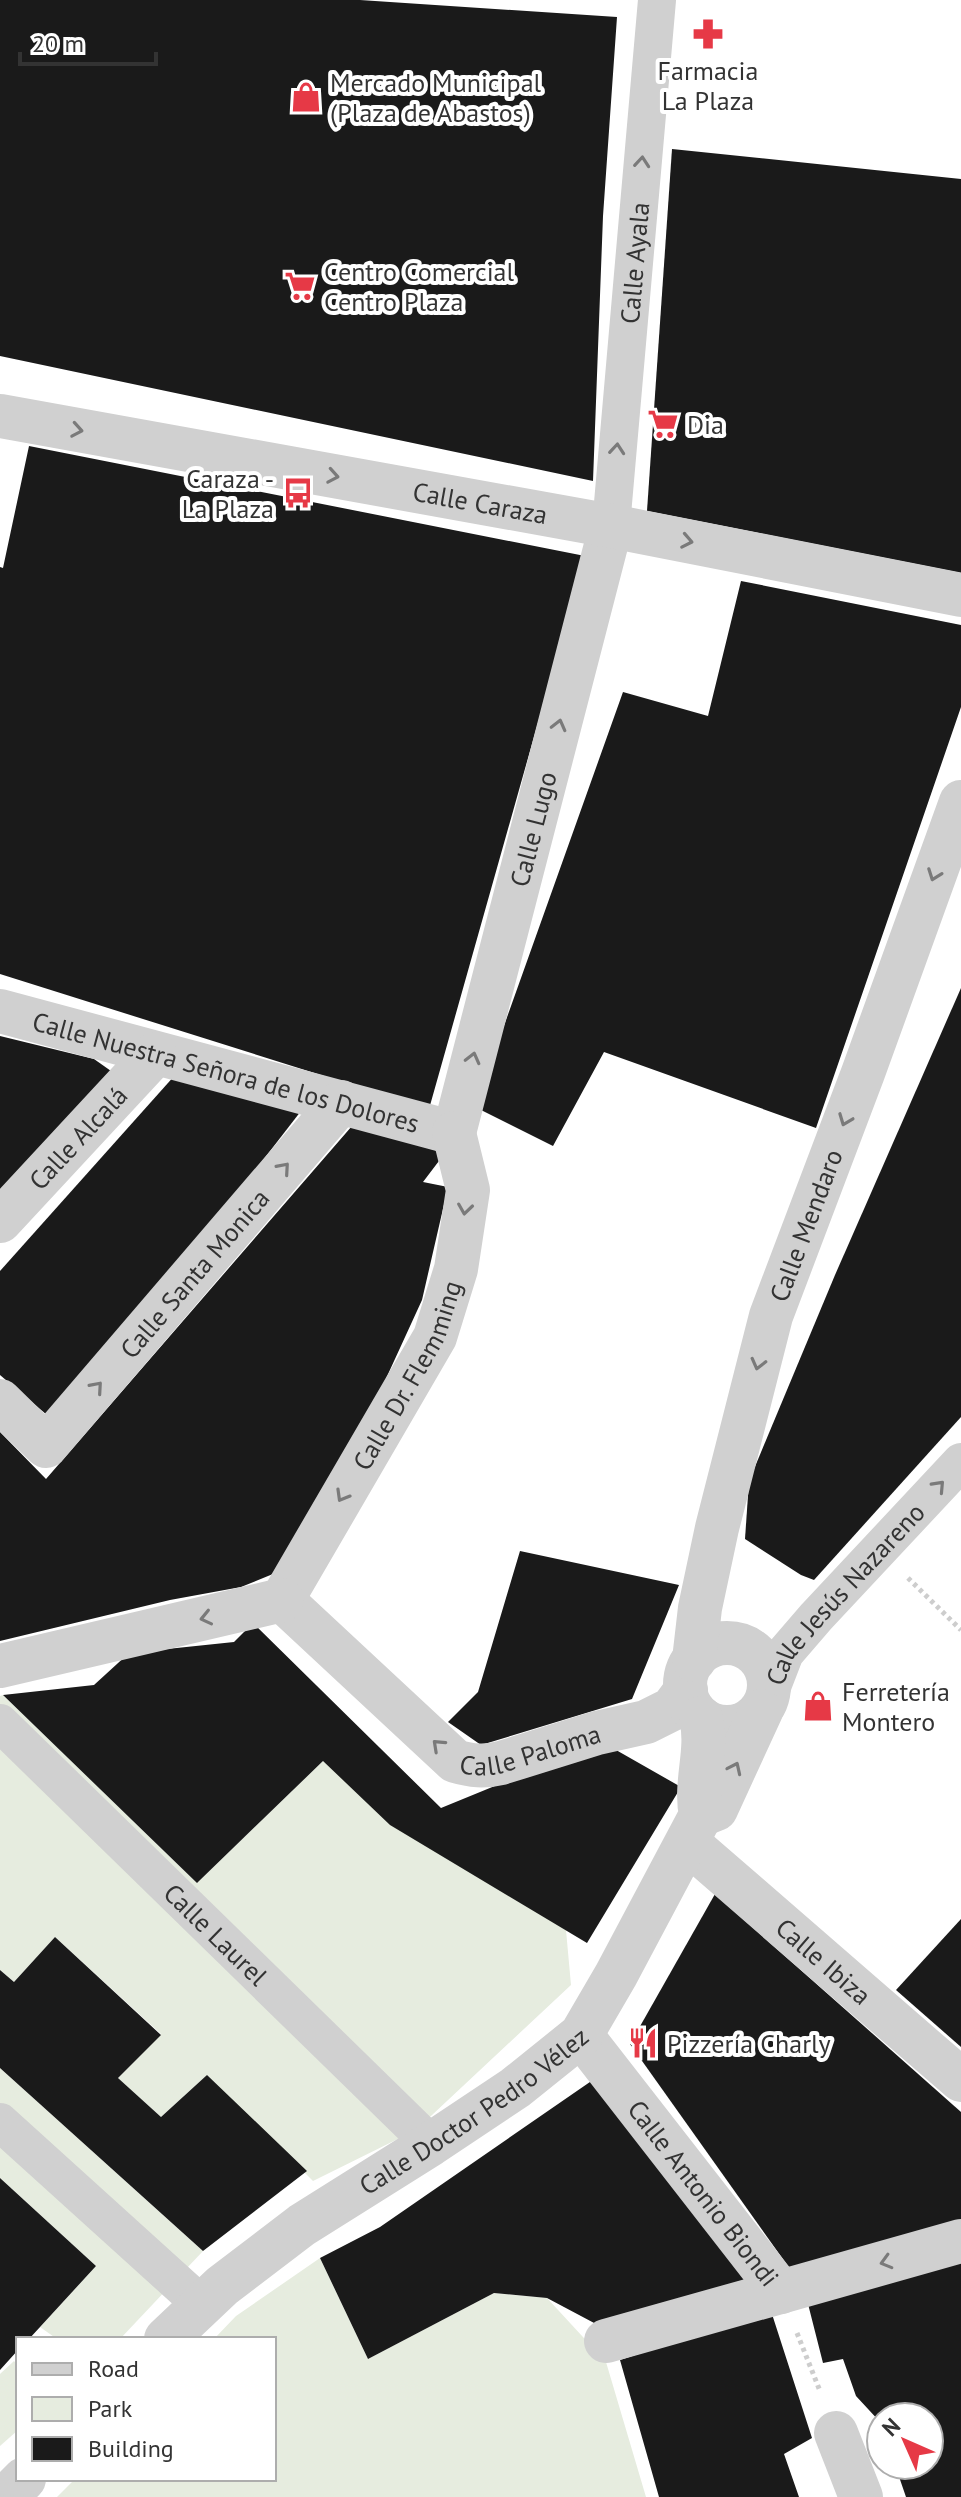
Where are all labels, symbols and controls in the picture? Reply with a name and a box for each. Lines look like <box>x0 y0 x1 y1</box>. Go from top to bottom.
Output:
scale bar <box>20 16 156 66</box>
pharmacy icon: Farmacia La Plaza <box>691 17 725 51</box>
text: 20 m <box>32 28 84 59</box>
place label: Farmacia La Plaza <box>658 54 758 117</box>
place label: Mercado Municipal (Plaza de Abastos) <box>330 66 542 129</box>
shop icon: Mercado Municipal (Plaza de Abastos) <box>289 80 323 114</box>
one-way arrow <box>634 155 651 168</box>
street label: Calle Ayala <box>612 201 656 325</box>
place label: Centro Comercial Centro Plaza <box>324 255 515 318</box>
supermarket icon: Centro Comercial Centro Plaza <box>283 269 317 303</box>
supermarket icon: Dia <box>646 407 680 441</box>
place label: Dia <box>687 408 724 441</box>
one-way arrow <box>70 421 84 438</box>
one-way arrow <box>609 442 626 455</box>
place label: Caraza - La Plaza <box>182 462 274 525</box>
one-way arrow <box>326 467 339 484</box>
street label: Calle Caraza <box>410 474 550 531</box>
bus stop icon: Caraza - La Plaza <box>281 476 315 510</box>
one-way arrow <box>680 532 694 549</box>
one-way arrow <box>550 718 567 732</box>
street label: Calle Lugo <box>502 768 563 890</box>
one-way arrow <box>928 868 944 882</box>
street label: Calle Nuestra Señora de los Dolores <box>29 1004 423 1139</box>
one-way arrow <box>464 1051 481 1065</box>
street label: Calle Alcalá <box>21 1079 134 1196</box>
one-way arrow <box>838 1112 855 1126</box>
street label: Calle Mendaro <box>762 1144 849 1306</box>
one-way arrow <box>274 1163 289 1178</box>
street label: Calle Santa Monica <box>112 1182 276 1365</box>
one-way arrow <box>457 1202 474 1216</box>
street label: Calle Dr. Flemming <box>345 1276 468 1476</box>
one-way arrow <box>751 1357 768 1371</box>
one-way arrow <box>87 1382 102 1396</box>
one-way arrow <box>929 1481 944 1495</box>
one-way arrow <box>336 1488 352 1502</box>
street label: Calle Jesús Nazareno <box>758 1495 931 1690</box>
one-way arrow <box>200 1609 214 1626</box>
place label: Ferretería Montero <box>842 1675 950 1738</box>
shop icon: Ferretería Montero <box>801 1689 835 1723</box>
street label: Calle Paloma <box>457 1716 605 1782</box>
one-way arrow <box>433 1740 447 1755</box>
one-way arrow <box>725 1761 741 1776</box>
street label: Calle Laurel <box>157 1876 275 1992</box>
street label: Calle Ibiza <box>769 1911 878 2011</box>
street label: Calle Doctor Pedro Vélez <box>353 2019 595 2202</box>
restaurant icon: Pizzería Charly <box>626 2026 660 2060</box>
place label: Pizzería Charly <box>667 2027 831 2060</box>
street label: Calle Antonio Biondi <box>621 2093 787 2293</box>
one-way arrow <box>880 2253 893 2269</box>
legend <box>16 2337 276 2481</box>
text: Road <box>88 2353 139 2384</box>
text: Park <box>88 2393 133 2424</box>
north arrow <box>865 2401 945 2481</box>
text: N <box>876 2412 906 2442</box>
text: Building <box>88 2433 174 2464</box>

